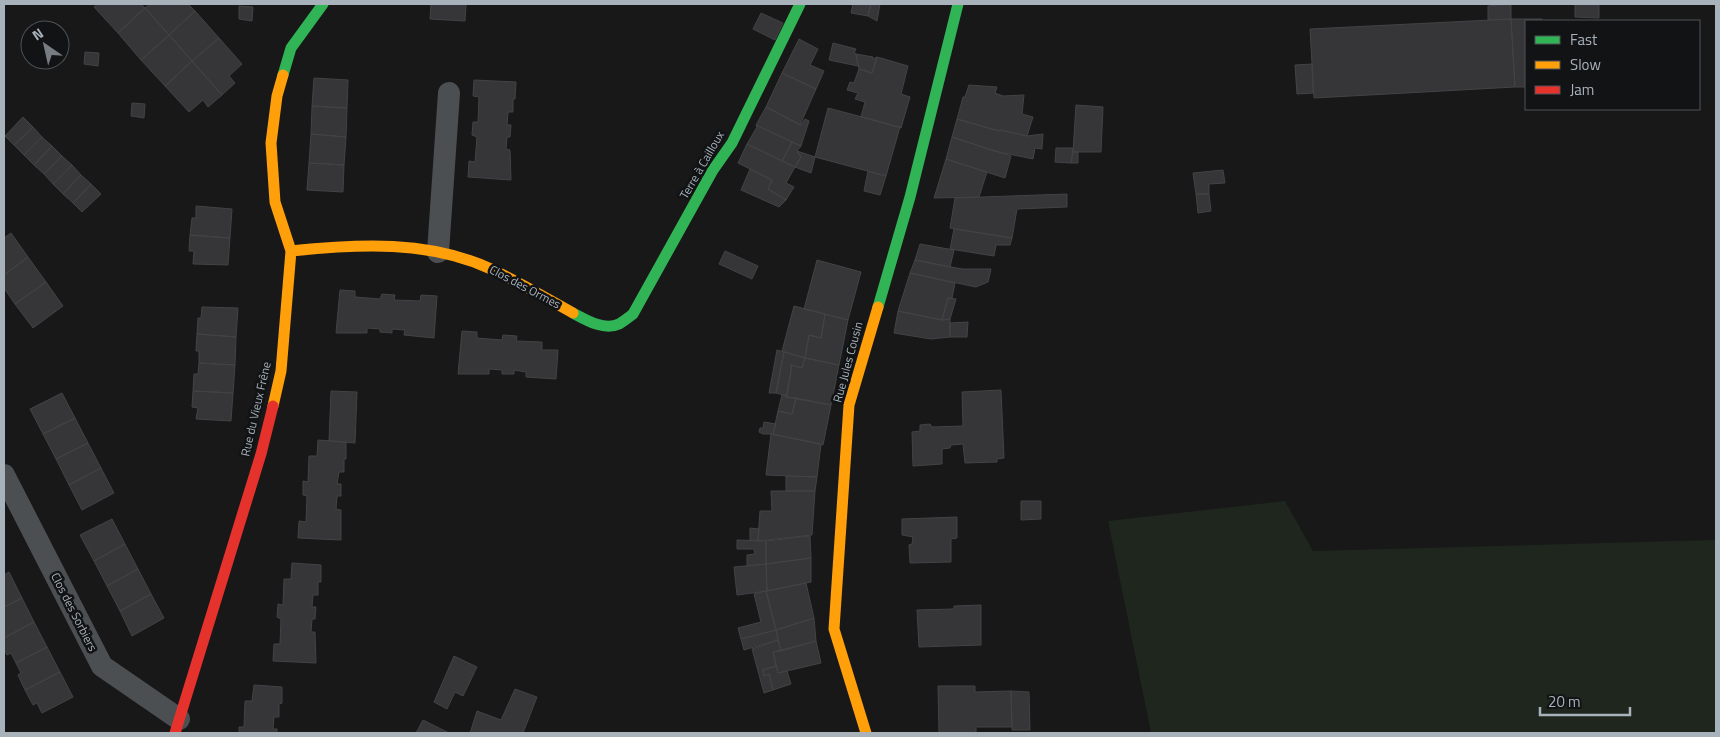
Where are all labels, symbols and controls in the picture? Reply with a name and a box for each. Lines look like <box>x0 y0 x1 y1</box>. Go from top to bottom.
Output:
north arrow <box>20 20 70 70</box>
legend <box>1525 20 1700 110</box>
text: N <box>28 22 47 45</box>
text: Fast <box>1570 28 1598 51</box>
text: Slow <box>1570 53 1601 76</box>
text: Jam <box>1570 78 1594 101</box>
street label: Terre à Cailloux <box>674 127 729 202</box>
street label: Clos des Ormes <box>486 260 565 314</box>
street label: Rue Jules Cousin <box>828 319 867 404</box>
street label: Rue du Vieux Frêne <box>235 360 276 458</box>
street label: Clos des Sorbiers <box>46 569 103 655</box>
scale bar <box>1540 684 1630 716</box>
text: 20 m <box>1548 690 1581 713</box>

